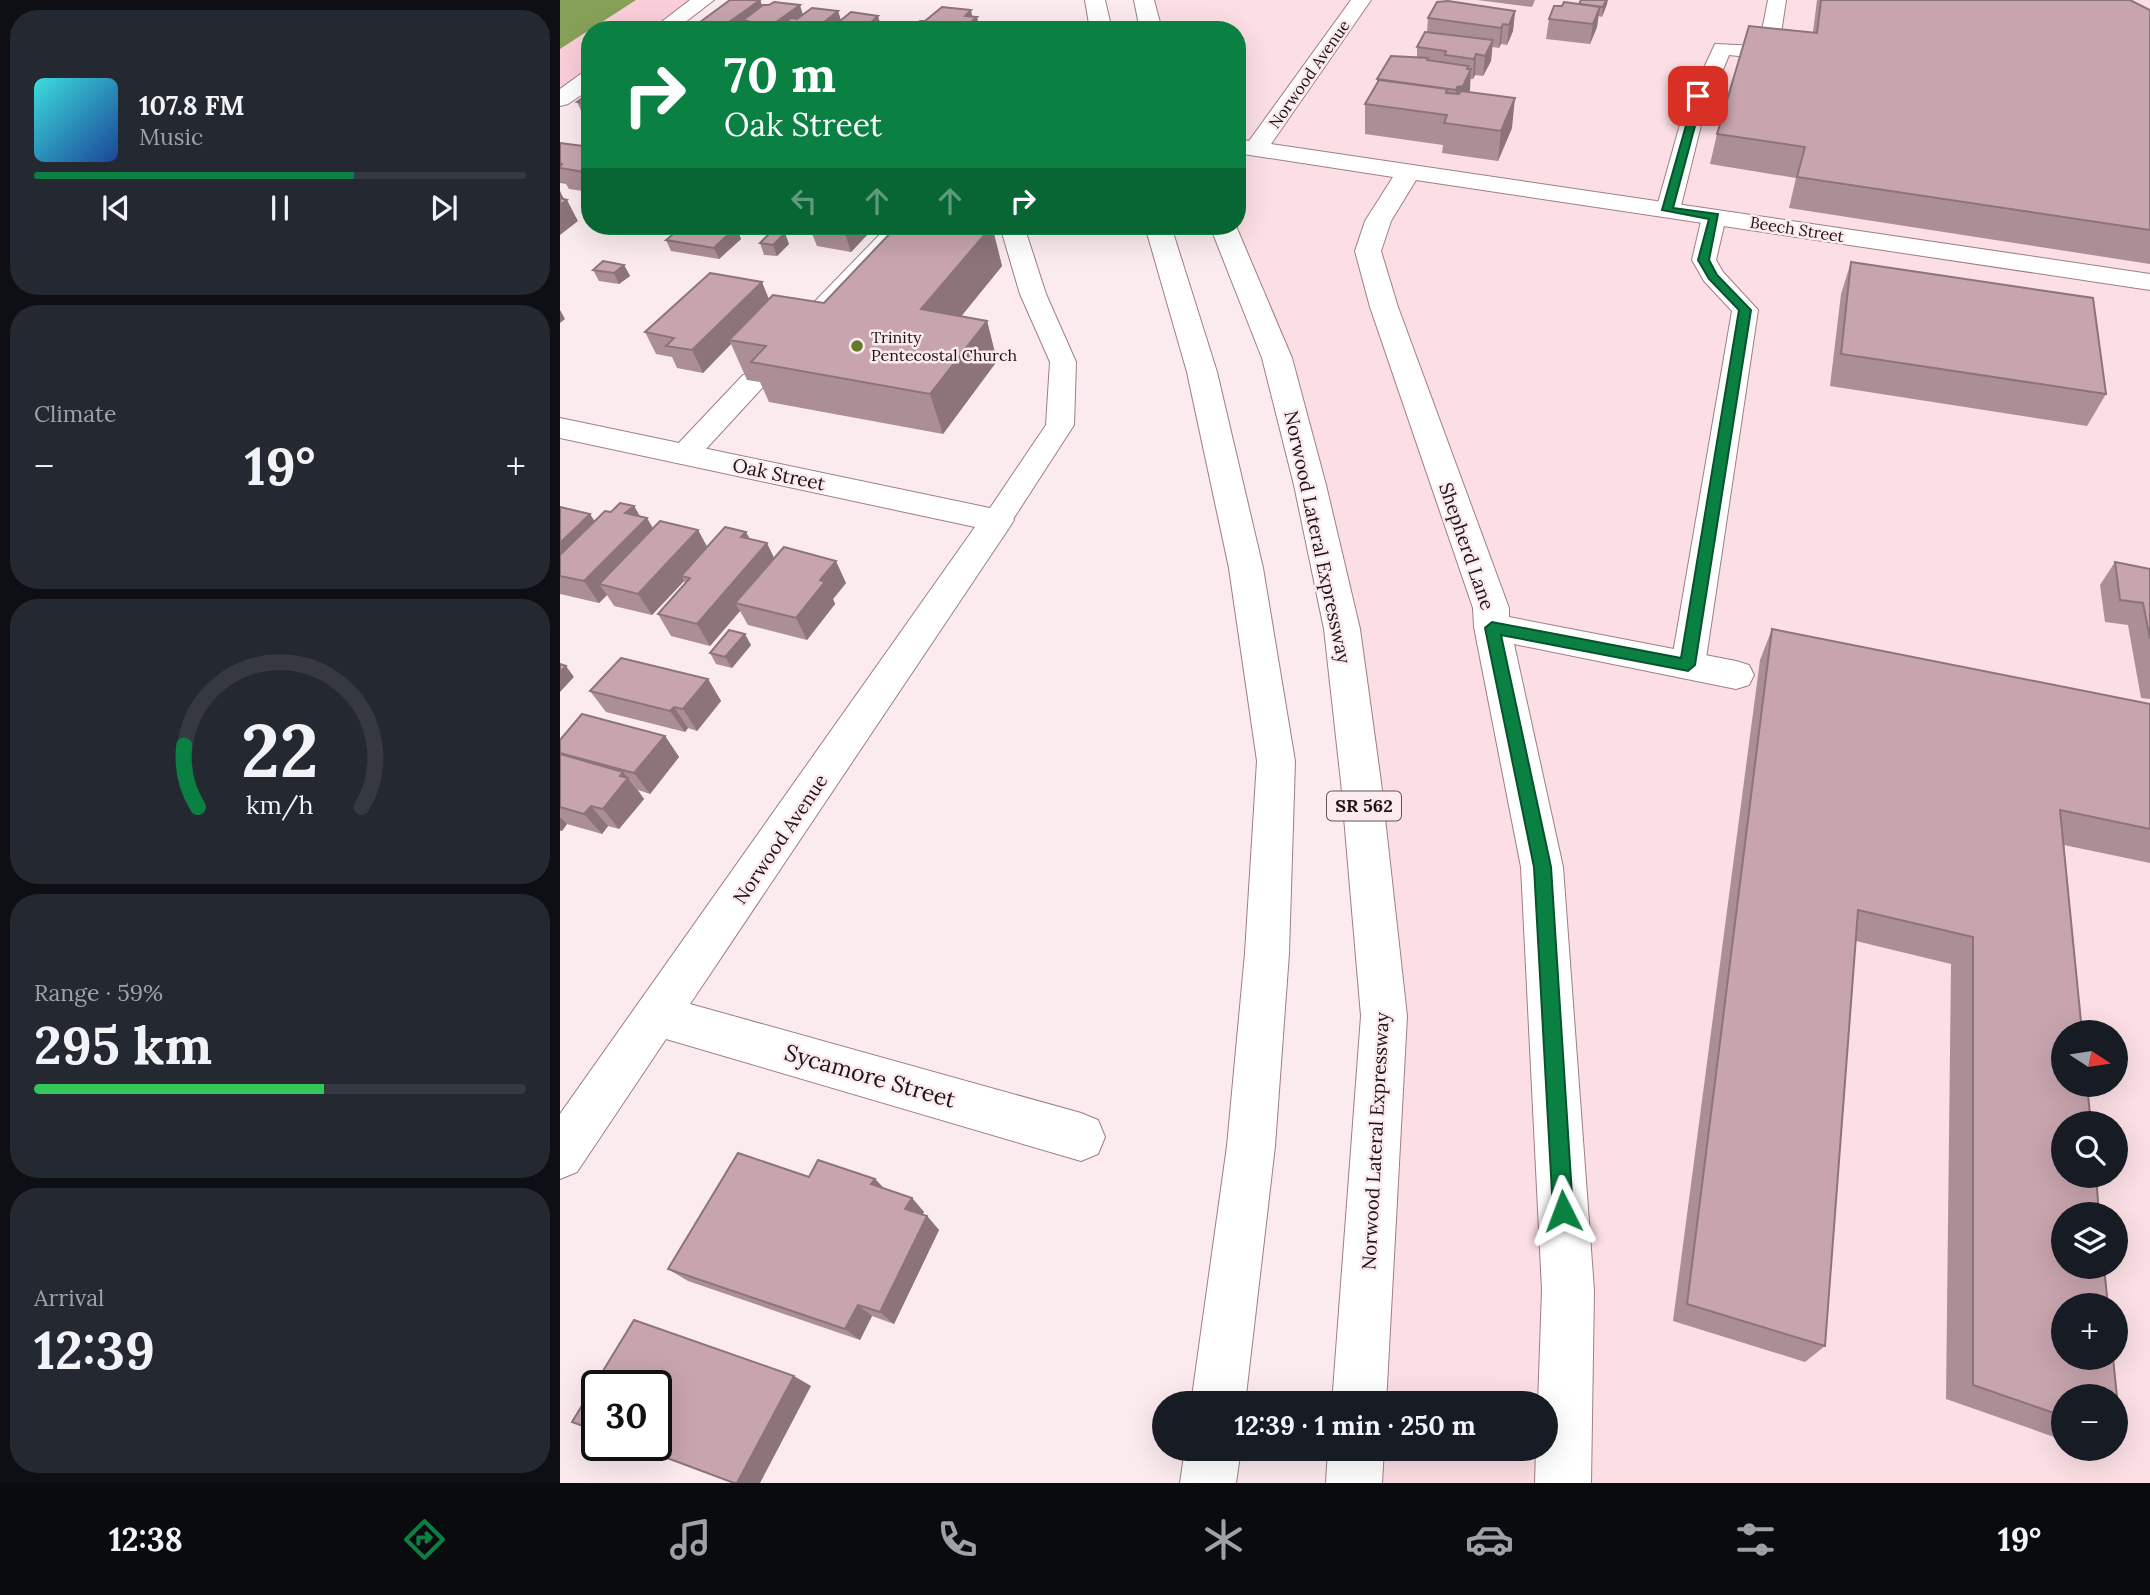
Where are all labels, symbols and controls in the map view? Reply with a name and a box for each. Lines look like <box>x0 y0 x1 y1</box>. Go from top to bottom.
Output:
street label: Norwood Avenue <box>1264 16 1354 132</box>
text: 70 m <box>724 43 836 105</box>
icon: right <box>609 49 700 140</box>
pin <box>1668 66 1728 126</box>
icon: arrive <box>1679 77 1717 115</box>
text: 107.8 FM <box>139 89 245 122</box>
text: Oak Street <box>724 104 882 145</box>
text: Music <box>139 122 203 151</box>
icon: left <box>785 182 823 220</box>
icon: ahead <box>858 182 896 220</box>
icon: ahead <box>931 182 969 220</box>
icon: right <box>1004 182 1042 220</box>
icon: previous <box>97 189 135 227</box>
icon: pause <box>261 189 299 227</box>
icon: next <box>425 189 463 227</box>
street label: Beech Street <box>1749 212 1846 246</box>
place label: Trinity Pentecostal Church <box>871 327 1017 365</box>
marker: Trinity Pentecostal Church <box>849 338 865 354</box>
text: Climate <box>34 399 116 428</box>
street label: Norwood Lateral Expressway <box>1279 408 1357 666</box>
text: 19° <box>245 433 315 499</box>
text: − <box>34 442 54 490</box>
text: + <box>506 442 526 490</box>
street label: Oak Street <box>731 452 828 496</box>
street label: Shepherd Lane <box>1434 479 1500 613</box>
text: 22 <box>241 705 319 798</box>
street label: Norwood Avenue <box>728 769 832 909</box>
text: km/h <box>246 789 314 821</box>
road number: SR 562 <box>1327 792 1401 820</box>
text: Range · 59% <box>34 978 163 1007</box>
text: 295 km <box>34 1012 212 1078</box>
street label: Norwood Lateral Expressway <box>1356 1012 1394 1270</box>
north arrow <box>2051 1020 2128 1097</box>
map controls <box>2051 1020 2128 1461</box>
street label: Sycamore Street <box>781 1037 959 1114</box>
button: search <box>2051 1111 2128 1188</box>
position arrow <box>1526 1174 1600 1248</box>
button: layers <box>2051 1202 2128 1279</box>
text: Arrival <box>34 1283 104 1312</box>
button: + <box>2051 1293 2128 1370</box>
text: 12:39 <box>34 1317 155 1383</box>
speed limit sign: 30 <box>581 1370 672 1461</box>
button: − <box>2051 1384 2128 1461</box>
text: 12:39 · 1 min · 250 m <box>1234 1409 1476 1442</box>
icon: directions <box>400 1515 449 1564</box>
icon: music <box>666 1515 715 1564</box>
icon: phone <box>933 1515 982 1564</box>
icon: climate <box>1199 1515 1248 1564</box>
icon: car <box>1465 1515 1514 1564</box>
icon: filters <box>1731 1515 1780 1564</box>
text: 12:38 <box>109 1519 183 1560</box>
text: 19° <box>1998 1519 2041 1560</box>

